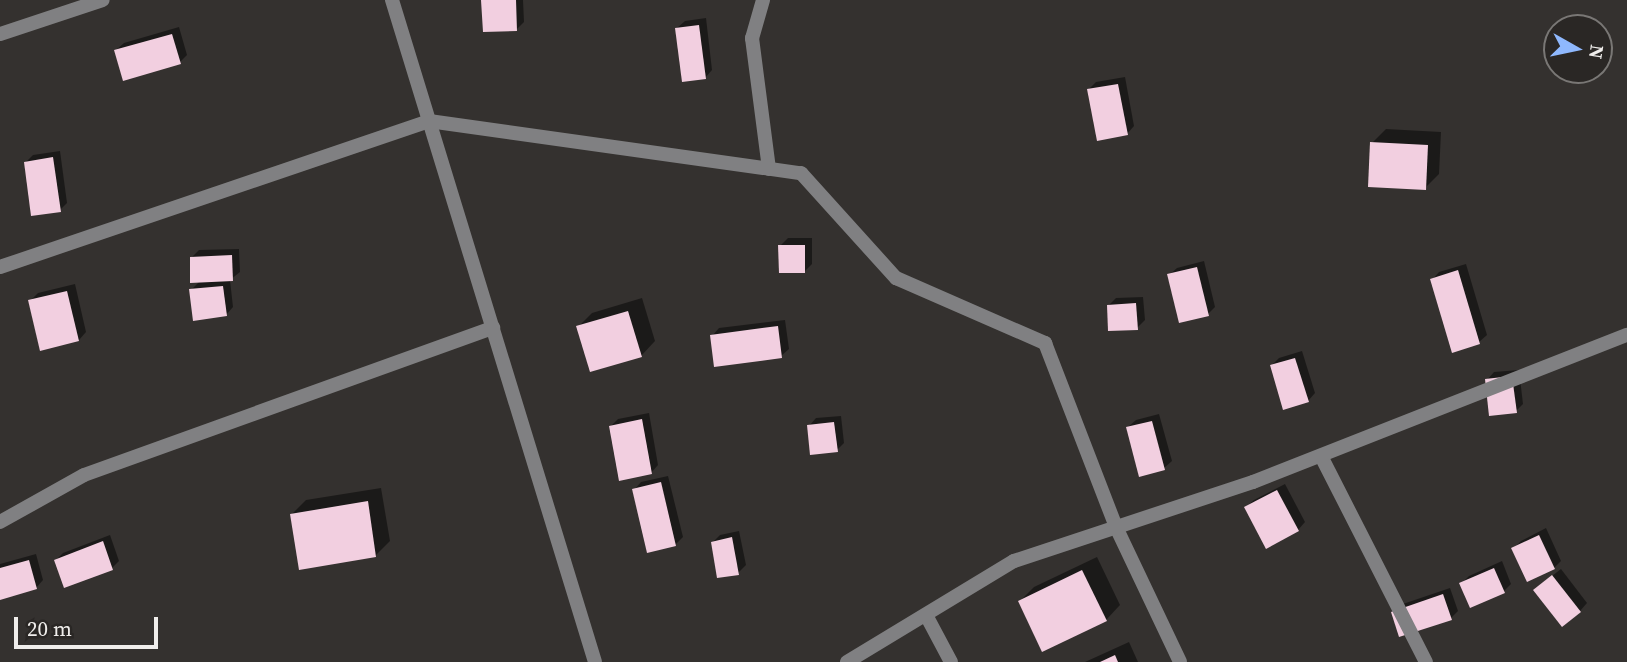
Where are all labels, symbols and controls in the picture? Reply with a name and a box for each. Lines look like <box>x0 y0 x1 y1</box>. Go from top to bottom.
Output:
north arrow <box>1543 14 1613 84</box>
text: N <box>1583 43 1611 61</box>
scale bar <box>18 602 161 646</box>
text: 20 m <box>27 614 72 643</box>

